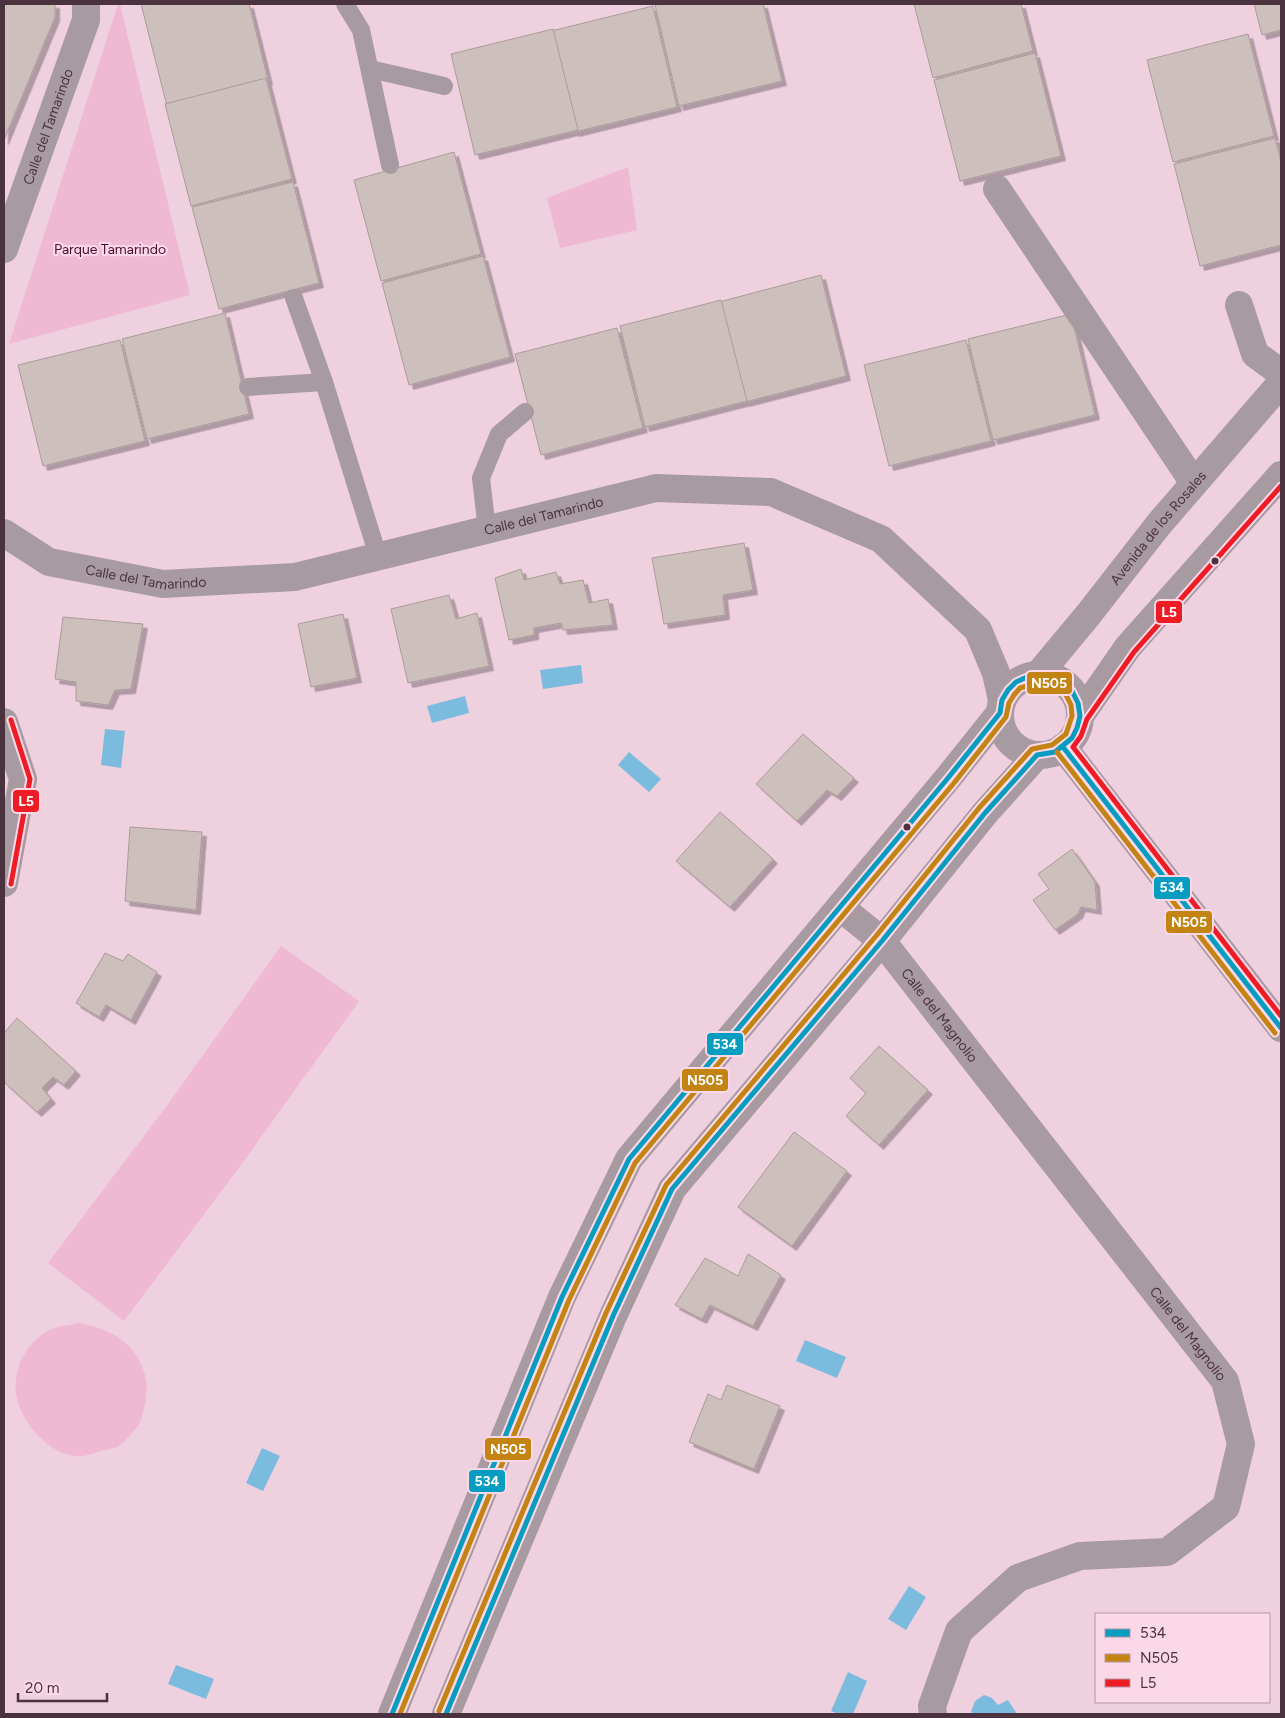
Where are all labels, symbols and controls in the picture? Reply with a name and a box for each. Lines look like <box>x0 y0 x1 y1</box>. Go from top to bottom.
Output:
street label: Calle del Tamarindo <box>19 66 76 187</box>
park label: Parque Tamarindo <box>54 241 166 258</box>
street label: Avenida de los Rosales <box>1106 467 1210 588</box>
street label: Calle del Tamarindo <box>482 493 605 539</box>
unlabelled marker <box>1210 556 1220 566</box>
street label: Calle del Tamarindo <box>84 561 207 593</box>
line badge: L5 <box>1155 600 1183 624</box>
text: L5 <box>1161 604 1177 621</box>
line badge: N505 <box>1026 671 1073 695</box>
text: N505 <box>1031 675 1067 692</box>
line badge: L5 <box>12 789 40 813</box>
text: L5 <box>18 793 34 810</box>
unlabelled marker <box>902 822 912 832</box>
line badge: 534 <box>1153 876 1191 900</box>
text: 534 <box>1160 879 1185 896</box>
line badge: N505 <box>1165 910 1213 934</box>
text: N505 <box>1171 914 1207 931</box>
street label: Calle del Magnolio <box>898 965 982 1066</box>
line badge: 534 <box>706 1032 744 1056</box>
text: 534 <box>713 1036 738 1053</box>
line badge: N505 <box>681 1068 729 1092</box>
text: N505 <box>687 1072 723 1089</box>
street label: Calle del Magnolio <box>1146 1283 1230 1384</box>
line badge: N505 <box>484 1437 532 1461</box>
text: N505 <box>490 1441 526 1458</box>
line badge: 534 <box>468 1469 506 1493</box>
text: 534 <box>475 1473 500 1490</box>
legend <box>1095 1613 1270 1703</box>
text: 534 <box>1140 1624 1166 1642</box>
text: N505 <box>1140 1649 1178 1667</box>
scale bar <box>18 1670 106 1702</box>
text: L5 <box>1140 1674 1156 1692</box>
text: 20 m <box>25 1679 59 1697</box>

